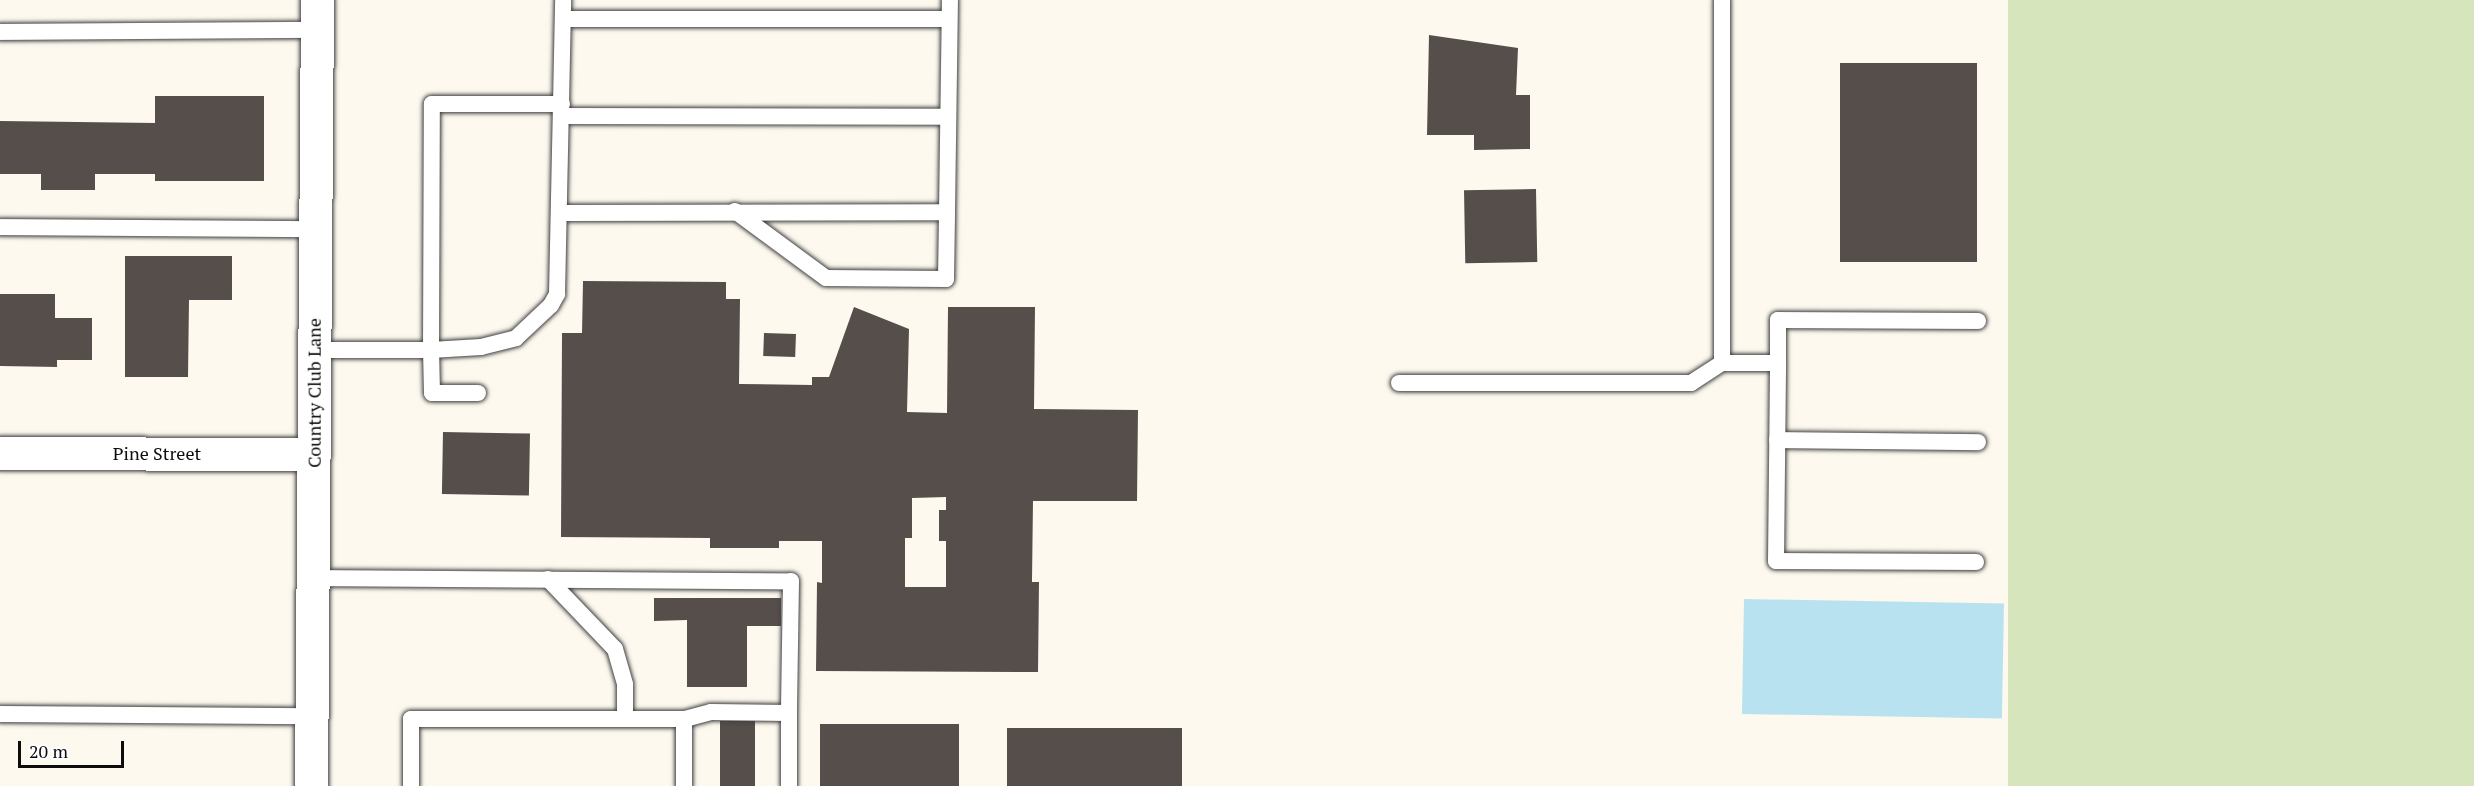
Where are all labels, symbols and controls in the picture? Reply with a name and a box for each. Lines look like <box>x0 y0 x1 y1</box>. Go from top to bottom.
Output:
street label: Country Club Lane <box>303 318 325 468</box>
street label: Pine Street <box>113 442 201 464</box>
scale bar <box>21 729 128 767</box>
text: 20 m <box>29 739 68 763</box>

